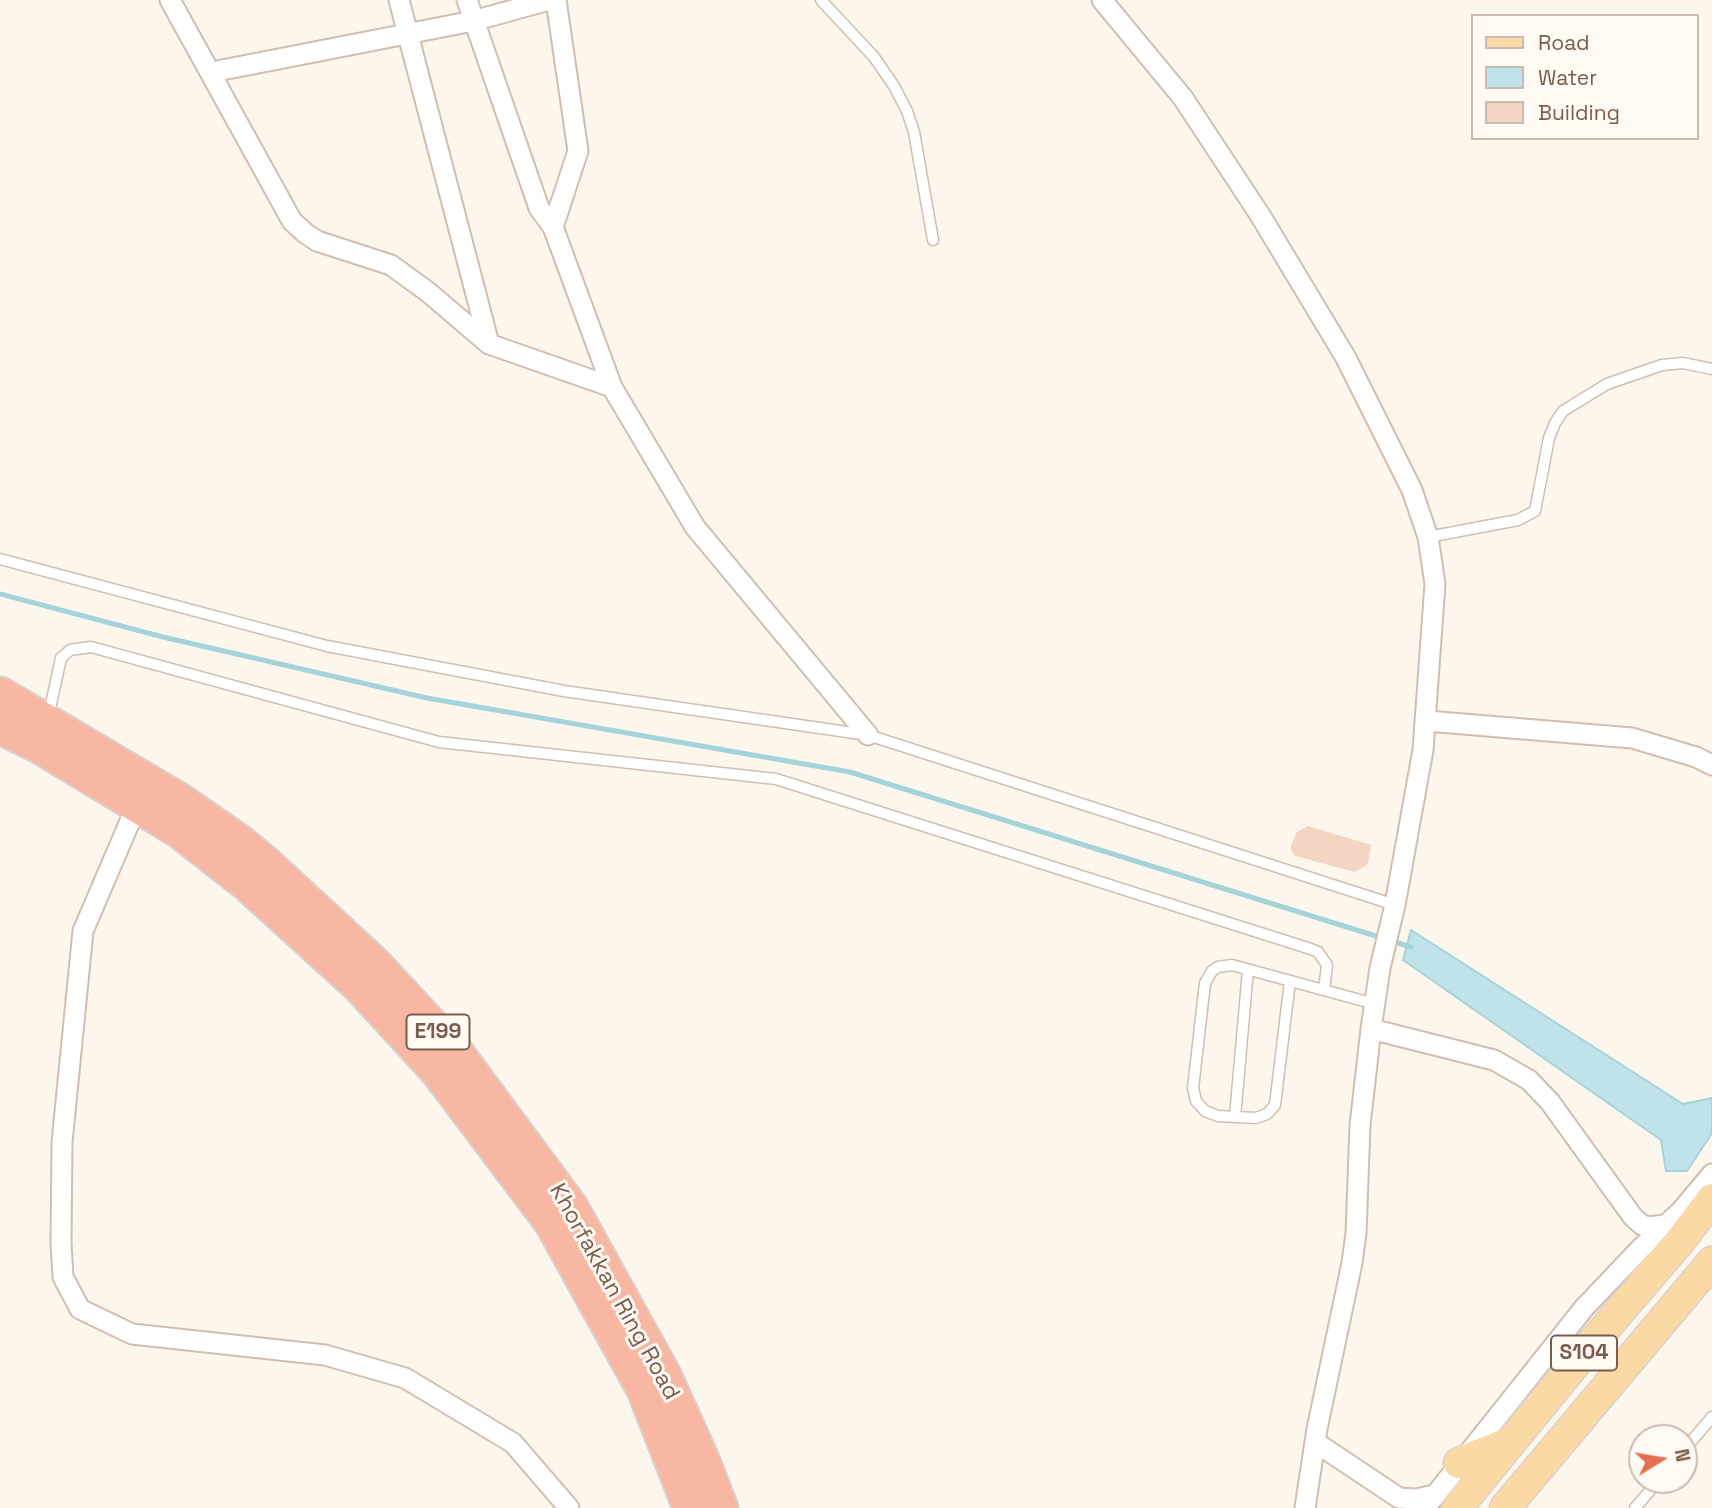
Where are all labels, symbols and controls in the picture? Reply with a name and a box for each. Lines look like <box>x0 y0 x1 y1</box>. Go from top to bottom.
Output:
legend <box>1470 14 1698 140</box>
text: Road <box>1538 29 1590 56</box>
text: Water <box>1538 64 1597 91</box>
text: Building <box>1538 99 1620 126</box>
road number: E199 <box>406 1014 470 1050</box>
street label: Khorfakkan Ring Road <box>543 1179 685 1405</box>
road number: S104 <box>1551 1336 1617 1370</box>
north arrow <box>1628 1424 1698 1494</box>
text: N <box>1669 1447 1696 1464</box>

